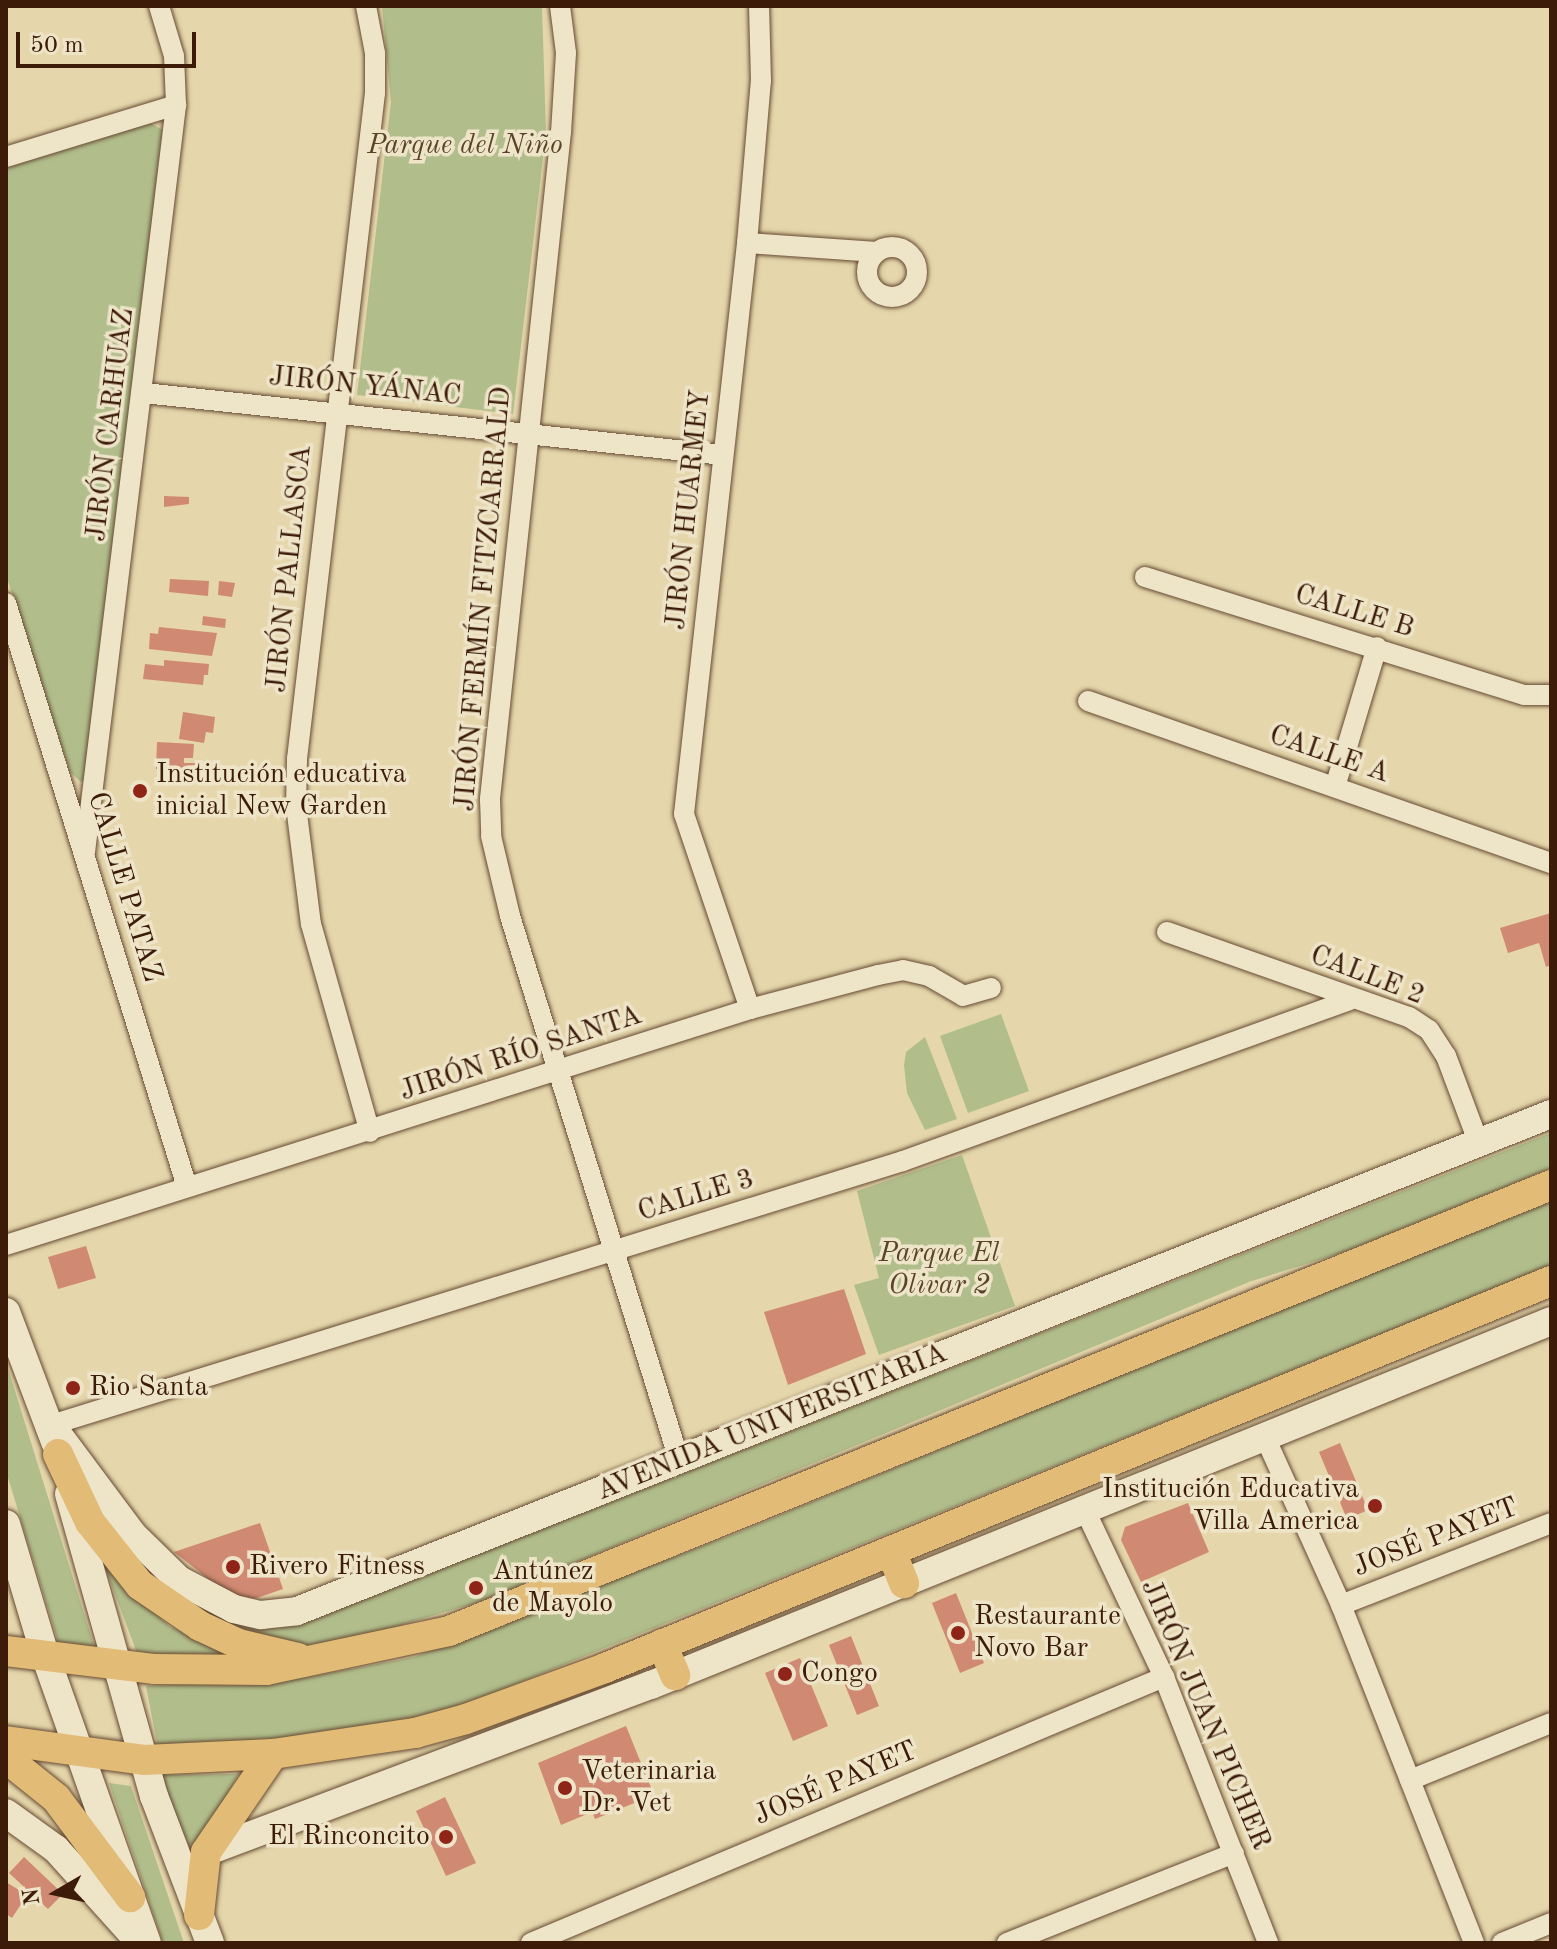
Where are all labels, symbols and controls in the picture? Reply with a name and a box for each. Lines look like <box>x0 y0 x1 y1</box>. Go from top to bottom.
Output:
scale bar <box>20 16 200 66</box>
text: 50 m <box>30 34 84 58</box>
park label: Parque del Niño <box>367 129 563 163</box>
street label: JIRÓN CARHUAZ <box>80 306 142 544</box>
street label: JIRÓN YÁNAC <box>267 360 463 414</box>
street label: JIRÓN FERMÍN FITZCARRALD <box>449 385 519 813</box>
street label: JIRÓN HUARMEY <box>660 388 718 632</box>
street label: JIRÓN PALLASCA <box>260 444 320 694</box>
street label: CALLE B <box>1290 578 1418 646</box>
street label: CALLE A <box>1265 719 1393 791</box>
place label: Institución educativa inicial New Garden <box>156 758 407 824</box>
marker: Institución educativa inicial New Garden <box>131 782 149 800</box>
street label: CALLE PATAZ <box>79 788 169 986</box>
street label: CALLE 2 <box>1305 939 1429 1013</box>
street label: JIRÓN RÍO SANTA <box>396 999 646 1109</box>
street label: CALLE 3 <box>634 1162 758 1230</box>
park label: Parque El Olivar 2 <box>879 1237 999 1303</box>
street label: AVENIDA UNIVERSITARIA <box>592 1337 952 1509</box>
place label: Rio Santa <box>89 1371 208 1405</box>
marker: Rio Santa <box>64 1379 82 1397</box>
place label: Institución Educativa Villa America <box>1102 1473 1359 1539</box>
street label: JOSÉ PAYET <box>1349 1491 1523 1585</box>
marker: Institución Educativa Villa America <box>1366 1497 1384 1515</box>
place label: Rivero Fitness <box>249 1550 425 1584</box>
place label: Antúnez de Mayolo <box>492 1555 613 1621</box>
marker: Rivero Fitness <box>224 1558 242 1576</box>
street label: JIRÓN JUAN PICHER <box>1133 1575 1277 1855</box>
marker: Antúnez de Mayolo <box>467 1579 485 1597</box>
place label: Restaurante Novo Bar <box>974 1600 1121 1666</box>
marker: Restaurante Novo Bar <box>949 1624 967 1642</box>
place label: Congo <box>801 1657 878 1691</box>
marker: Congo <box>776 1665 794 1683</box>
street label: JOSÉ PAYET <box>749 1735 923 1833</box>
place label: Veterinaria Dr. Vet <box>581 1755 716 1821</box>
marker: Veterinaria Dr. Vet <box>556 1779 574 1797</box>
place label: El Rinconcito <box>268 1820 430 1854</box>
marker: El Rinconcito <box>437 1828 455 1846</box>
north arrow <box>16 1853 96 1933</box>
text: N <box>20 1887 44 1907</box>

